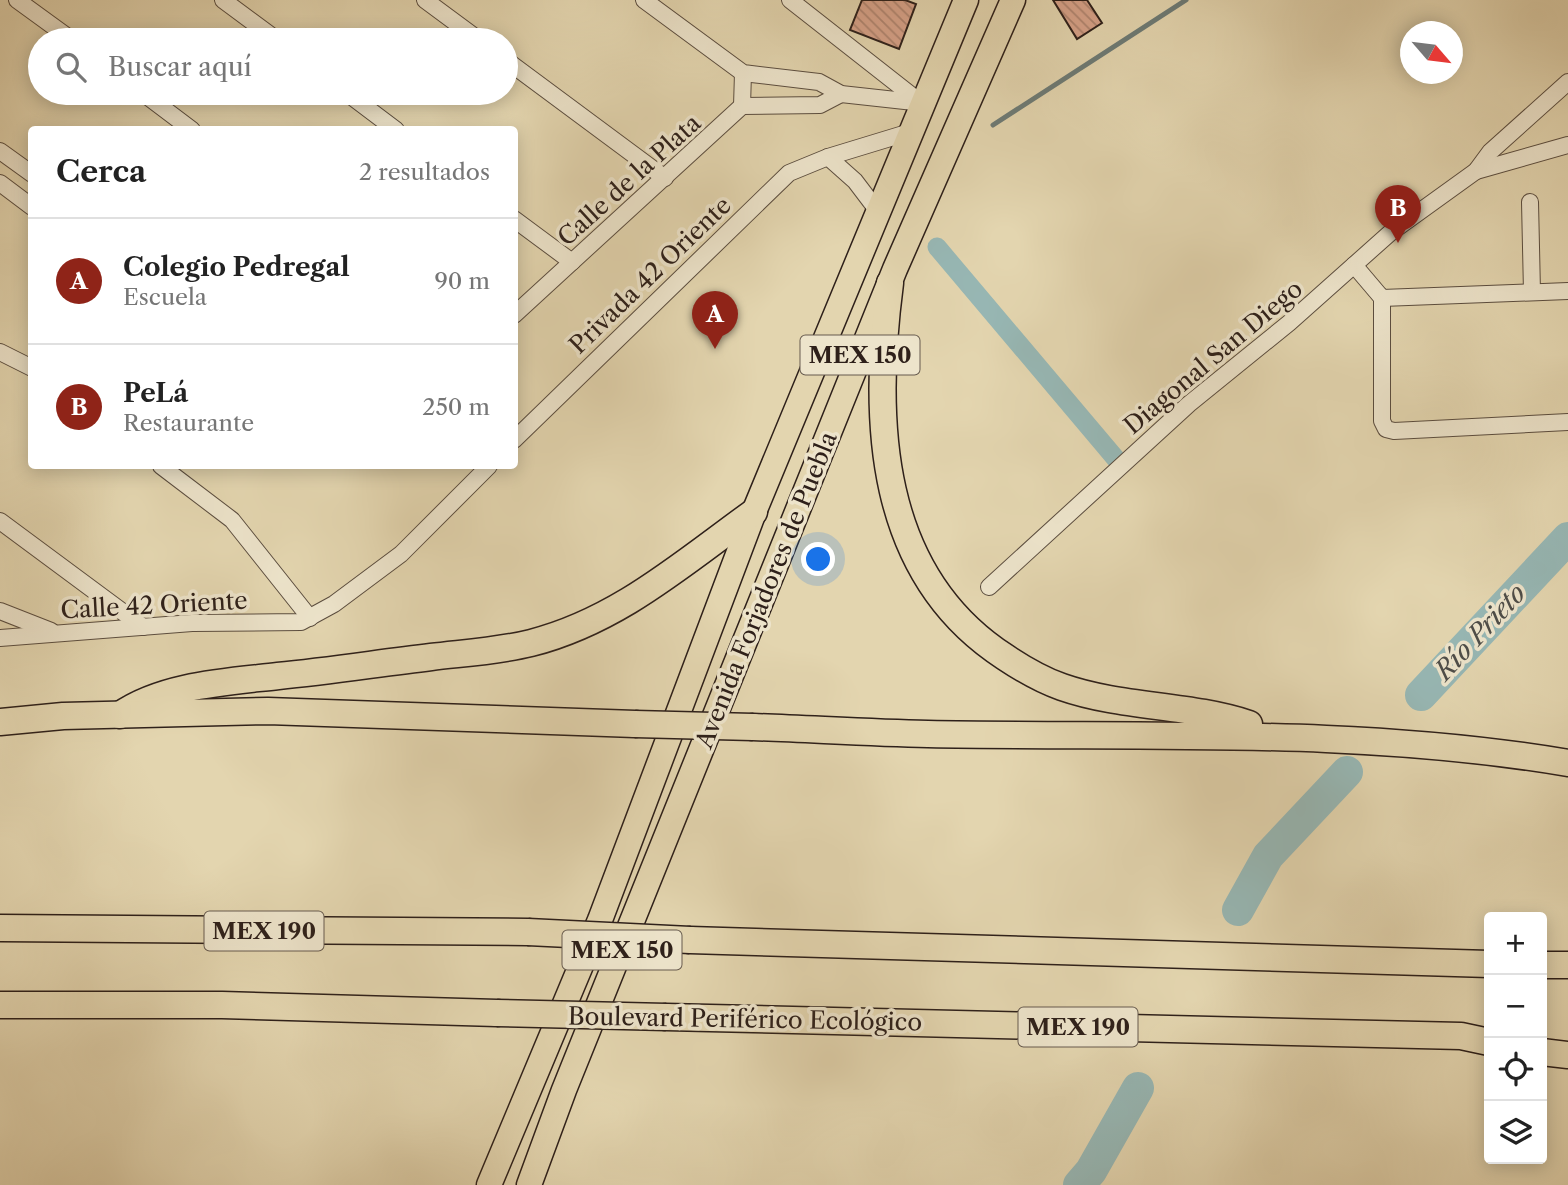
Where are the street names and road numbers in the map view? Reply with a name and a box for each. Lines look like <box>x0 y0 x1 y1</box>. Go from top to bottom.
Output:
street label: Calle de la Plata <box>552 108 707 252</box>
street label: Privada 42 Oriente <box>563 191 737 359</box>
street label: Diagonal San Diego <box>1118 274 1308 440</box>
road number: MEX 150 <box>800 336 920 374</box>
street label: Avenida Forjadores de Puebla <box>689 427 843 753</box>
street label: Calle 42 Oriente <box>60 586 248 624</box>
road number: MEX 190 <box>204 912 324 950</box>
road number: MEX 150 <box>562 931 682 970</box>
street label: Boulevard Periférico Ecológico <box>568 1001 922 1037</box>
road number: MEX 190 <box>1018 1008 1138 1046</box>

